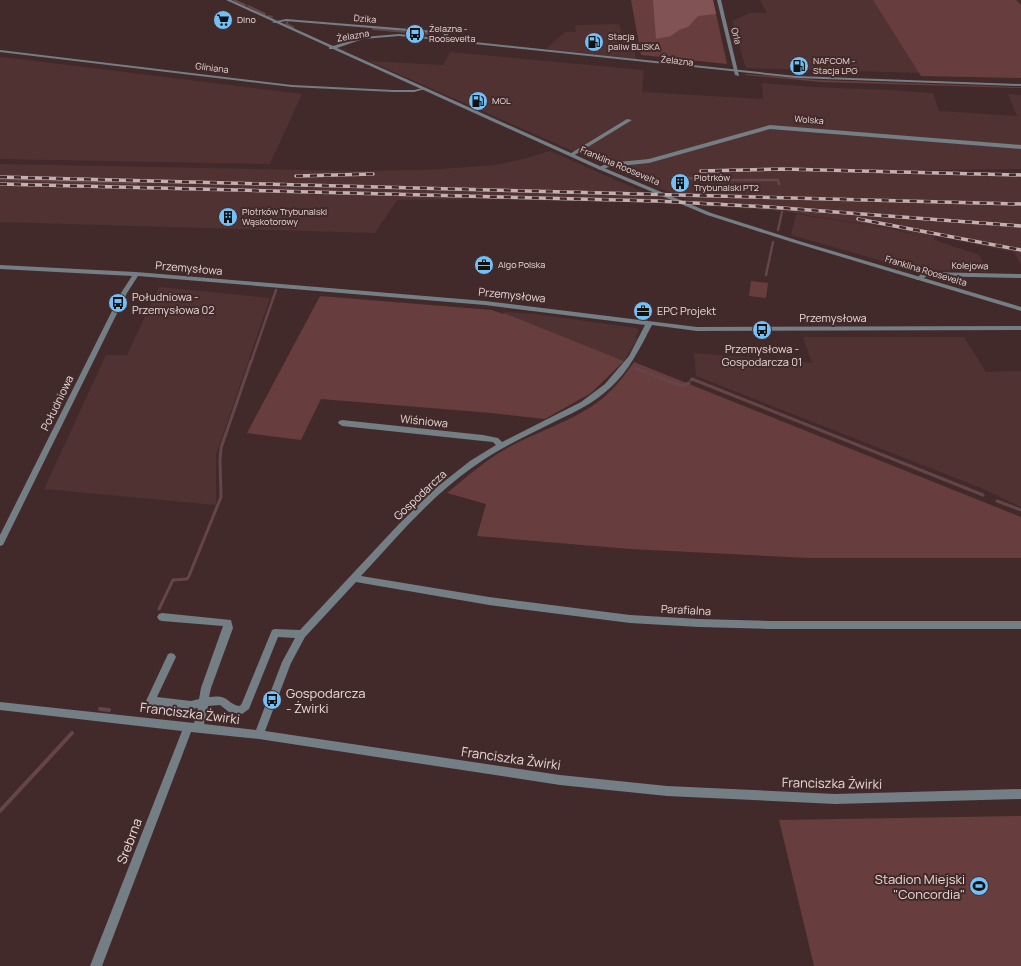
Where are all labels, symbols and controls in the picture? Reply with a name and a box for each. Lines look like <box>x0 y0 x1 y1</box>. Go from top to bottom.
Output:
supermarket icon: Dino <box>212 9 234 31</box>
street label: Dzika <box>353 11 377 26</box>
place label: Dino <box>237 13 256 26</box>
place label: Żelazna - Roosevelta <box>429 22 475 45</box>
bus stop icon: Żelazna - Roosevelta <box>404 23 426 45</box>
street label: Żelazna <box>336 26 370 45</box>
street label: Orla <box>728 26 745 46</box>
place label: Stacja paliw BLISKA <box>608 30 660 53</box>
fuel station icon: Stacja paliw BLISKA <box>583 31 605 53</box>
street label: Żelazna <box>660 52 694 69</box>
place label: NAFCOM - Stacja LPG <box>813 54 858 77</box>
fuel station icon: NAFCOM - Stacja LPG <box>788 55 810 77</box>
street label: Gliniana <box>195 59 229 76</box>
fuel station icon: MOL <box>467 90 489 112</box>
place label: MOL <box>492 94 511 107</box>
street label: Wolska <box>794 112 824 127</box>
street label: Franklina Roosevelta <box>578 143 662 188</box>
place label: Piotrków Trybunalski PT2 <box>694 171 759 194</box>
building icon: Piotrków Trybunalski PT2 <box>669 172 691 194</box>
place label: Piotrków Trybunalski Wąskotorowy <box>242 205 327 228</box>
building icon: Piotrków Trybunalski Wąskotorowy <box>217 206 239 228</box>
street label: Franklina Roosevelta <box>884 252 969 289</box>
office icon: Algo Polska <box>473 254 495 276</box>
street label: Przemysłowa <box>155 257 223 278</box>
place label: Algo Polska <box>498 258 545 271</box>
street label: Kolejowa <box>952 259 988 272</box>
street label: Przemysłowa <box>478 284 546 305</box>
place label: Południowa - Przemysłowa 02 <box>132 289 215 317</box>
bus stop icon: Południowa - Przemysłowa 02 <box>107 292 129 314</box>
office icon: EPC Projekt <box>632 300 654 322</box>
place label: EPC Projekt <box>657 303 716 318</box>
street label: Przemysłowa <box>799 310 867 325</box>
bus stop icon: Przemysłowa - Gospodarcza 01 <box>751 319 773 341</box>
place label: Przemysłowa - Gospodarcza 01 <box>722 341 802 369</box>
street label: Południowa <box>37 373 76 433</box>
street label: Wiśniowa <box>399 411 449 430</box>
street label: Gospodarcza <box>390 466 449 523</box>
street label: Parafialna <box>661 601 712 618</box>
place label: Gospodarcza - Żwirki <box>286 684 365 717</box>
bus stop icon: Gospodarcza - Żwirki <box>261 689 283 711</box>
street label: Franciszka Żwirki <box>139 698 241 728</box>
street label: Franciszka Żwirki <box>460 742 562 774</box>
street label: Franciszka Żwirki <box>782 773 882 793</box>
street label: Srebrna <box>112 816 146 866</box>
place label: Stadion Miejski "Concordia" <box>875 870 965 903</box>
sports icon: Stadion Miejski "Concordia" <box>968 875 990 897</box>

